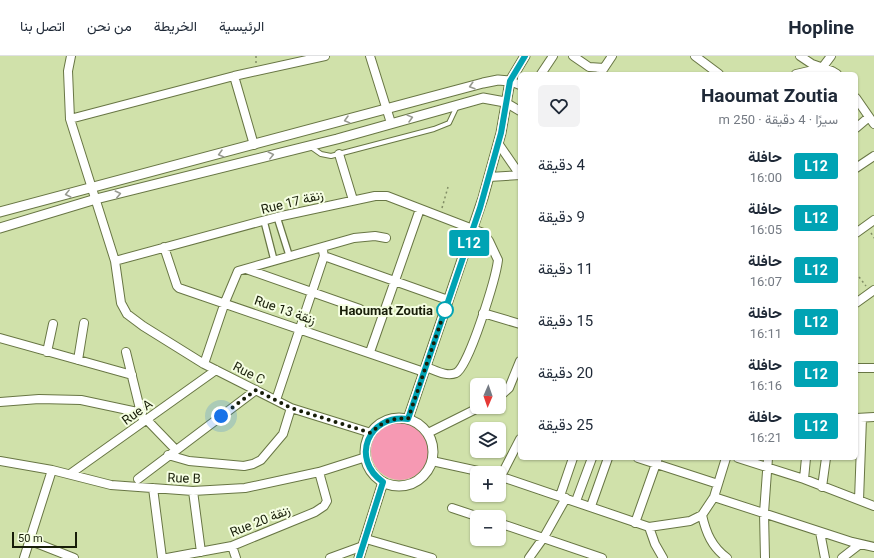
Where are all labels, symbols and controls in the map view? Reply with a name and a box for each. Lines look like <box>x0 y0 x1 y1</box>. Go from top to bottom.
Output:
text: Hopline <box>788 16 854 39</box>
text: اتصل بنا <box>20 18 65 34</box>
text: من نحن <box>87 18 132 34</box>
text: الخريطة <box>154 18 197 34</box>
text: الرئيسية <box>219 18 264 34</box>
one-way arrow <box>469 81 476 90</box>
text: Haoumat Zoutia <box>701 84 838 107</box>
button: heart <box>538 85 580 127</box>
text: سيرًا · 4 دقيقة · 250 m <box>719 112 838 127</box>
one-way arrow <box>407 114 414 123</box>
one-way arrow <box>343 115 350 124</box>
text: حافلة <box>748 148 782 166</box>
one-way arrow <box>218 149 225 158</box>
one-way arrow <box>268 152 275 160</box>
text: 4 دقيقة <box>538 156 585 174</box>
text: L12 <box>804 158 828 174</box>
text: 16:00 <box>750 170 782 185</box>
street label: Rue 17 زنقة <box>259 187 325 218</box>
one-way arrow <box>65 190 72 198</box>
one-way arrow <box>115 191 121 199</box>
text: حافلة <box>748 200 782 218</box>
text: 9 دقيقة <box>538 208 585 226</box>
text: L12 <box>804 210 828 226</box>
text: 16:05 <box>750 222 782 237</box>
line badge: L12 <box>446 230 492 256</box>
text: L12 <box>457 235 481 251</box>
text: حافلة <box>748 252 782 270</box>
text: 11 دقيقة <box>538 260 593 278</box>
text: L12 <box>804 262 828 278</box>
text: 16:07 <box>750 274 782 289</box>
street label: Rue 13 زنقة <box>252 293 318 328</box>
marker: Haoumat Zoutia <box>436 301 454 319</box>
place label: Haoumat Zoutia <box>339 303 433 318</box>
text: حافلة <box>748 304 782 322</box>
text: 15 دقيقة <box>538 312 593 330</box>
text: L12 <box>804 314 828 330</box>
text: 16:11 <box>750 326 782 341</box>
text: حافلة <box>748 356 782 374</box>
street label: Rue C <box>231 359 267 387</box>
text: 20 دقيقة <box>538 364 593 382</box>
text: L12 <box>804 366 828 382</box>
north arrow <box>470 378 506 414</box>
map controls <box>470 378 506 546</box>
text: 16:16 <box>750 378 782 393</box>
street label: Rue A <box>119 396 155 428</box>
your location <box>211 406 231 426</box>
text: حافلة <box>748 408 782 426</box>
text: 25 دقيقة <box>538 416 593 434</box>
text: L12 <box>804 418 828 434</box>
button: layers <box>470 422 506 458</box>
text: 16:21 <box>750 430 782 445</box>
button: + <box>470 466 506 502</box>
street label: Rue B <box>167 470 201 486</box>
street label: Rue 20 زنقة <box>228 502 293 541</box>
button: − <box>470 510 506 546</box>
scale bar <box>12 530 77 549</box>
text: 50 m <box>18 532 43 545</box>

